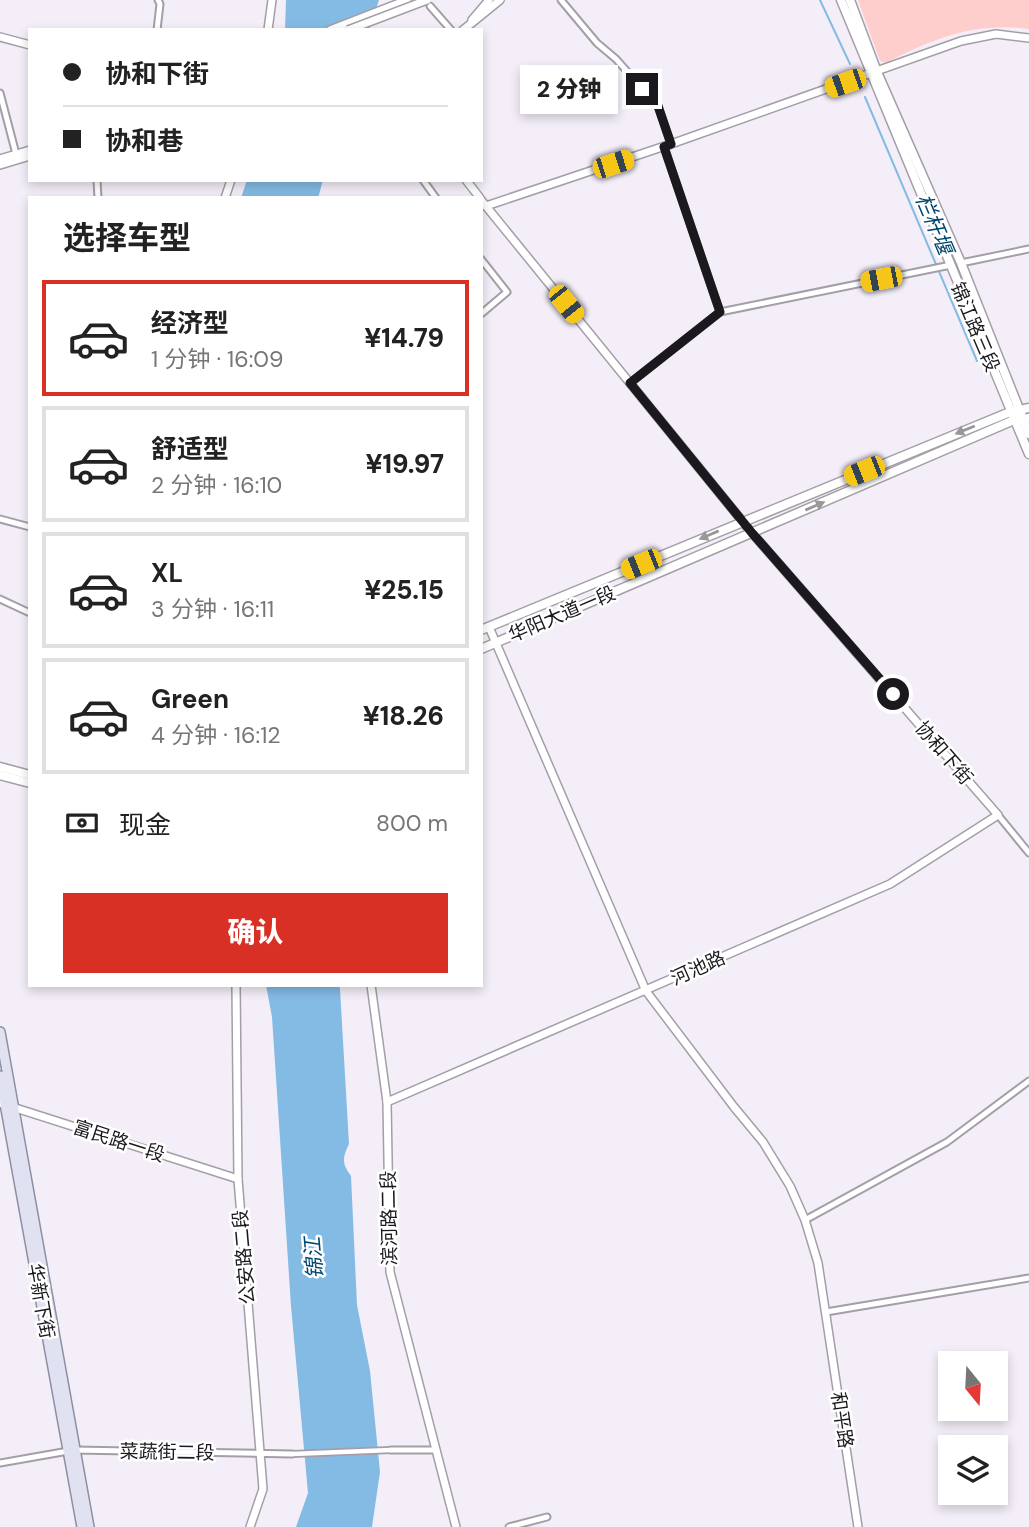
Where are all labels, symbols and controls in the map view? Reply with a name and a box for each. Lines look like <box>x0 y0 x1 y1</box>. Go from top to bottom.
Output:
text: 协和下街 <box>105 57 209 91</box>
callout: 2 分钟 <box>520 64 618 114</box>
car <box>822 66 869 100</box>
route end <box>626 73 658 105</box>
text: 2 分钟 <box>537 74 601 104</box>
text: 协和巷 <box>105 124 183 158</box>
car <box>590 148 637 180</box>
water label: 栏杆堰 <box>909 190 960 261</box>
text: 选择车型 <box>63 217 191 259</box>
car <box>859 265 904 293</box>
street label: 锦江路三段 <box>945 278 1005 376</box>
car <box>545 281 588 327</box>
text: 经济型 <box>151 306 229 340</box>
icon: car <box>67 307 130 370</box>
text: ¥14.79 <box>364 321 444 355</box>
text: 1 分钟 · 16:09 <box>151 344 284 374</box>
one-way arrow <box>954 425 975 436</box>
text: 舒适型 <box>151 432 229 466</box>
icon: car <box>67 433 130 496</box>
text: ¥19.97 <box>366 447 444 481</box>
car <box>841 453 888 489</box>
text: 2 分钟 · 16:10 <box>151 470 282 500</box>
one-way arrow <box>805 500 825 512</box>
one-way arrow <box>699 529 719 541</box>
car <box>618 546 665 582</box>
text: XL <box>151 556 183 590</box>
icon: car <box>67 559 130 622</box>
text: ¥25.15 <box>364 573 444 607</box>
street label: 华阳大道一段 <box>505 580 619 648</box>
text: 3 分钟 · 16:11 <box>151 594 274 624</box>
route start <box>877 678 909 710</box>
text: Green <box>151 682 229 716</box>
icon: car <box>67 685 130 748</box>
text: ¥18.26 <box>363 699 444 733</box>
street label: 协和下街 <box>910 716 978 790</box>
text: 4 分钟 · 16:12 <box>151 720 281 750</box>
icon: cash <box>63 804 101 842</box>
text: 现金 <box>119 808 171 842</box>
text: 800 m <box>376 808 448 838</box>
button: 确认 <box>63 893 448 973</box>
street label: 河池路 <box>667 945 729 991</box>
street label: 富民路一段 <box>70 1114 168 1168</box>
street label: 滨河路二段 <box>376 1170 402 1266</box>
street label: 公安路二段 <box>227 1209 261 1305</box>
water label: 锦江 <box>298 1234 330 1280</box>
street label: 华新下街 <box>22 1261 60 1341</box>
north arrow <box>938 1351 1008 1421</box>
map controls <box>938 1351 1008 1505</box>
street label: 和平路 <box>826 1390 858 1450</box>
button: layers <box>938 1435 1008 1505</box>
street label: 菜蔬街二段 <box>119 1439 215 1465</box>

